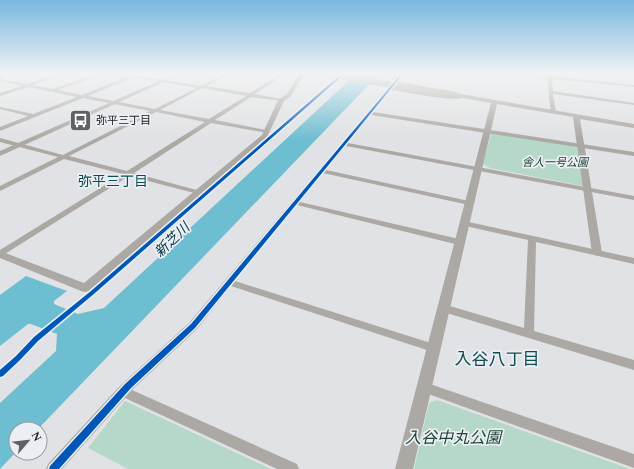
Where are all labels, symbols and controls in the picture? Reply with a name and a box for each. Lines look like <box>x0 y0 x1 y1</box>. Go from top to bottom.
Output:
bus stop icon: 弥平三丁目 <box>67 107 93 133</box>
place label: 弥平三丁目 <box>96 112 151 129</box>
park label: 舎人一号公園 <box>522 154 590 171</box>
district label: 弥平三丁目 <box>78 171 148 192</box>
water label: 新芝川 <box>150 216 196 262</box>
district label: 入谷八丁目 <box>455 347 540 373</box>
north arrow <box>8 421 48 461</box>
park label: 入谷中丸公園 <box>405 426 503 450</box>
text: N <box>27 429 46 445</box>

